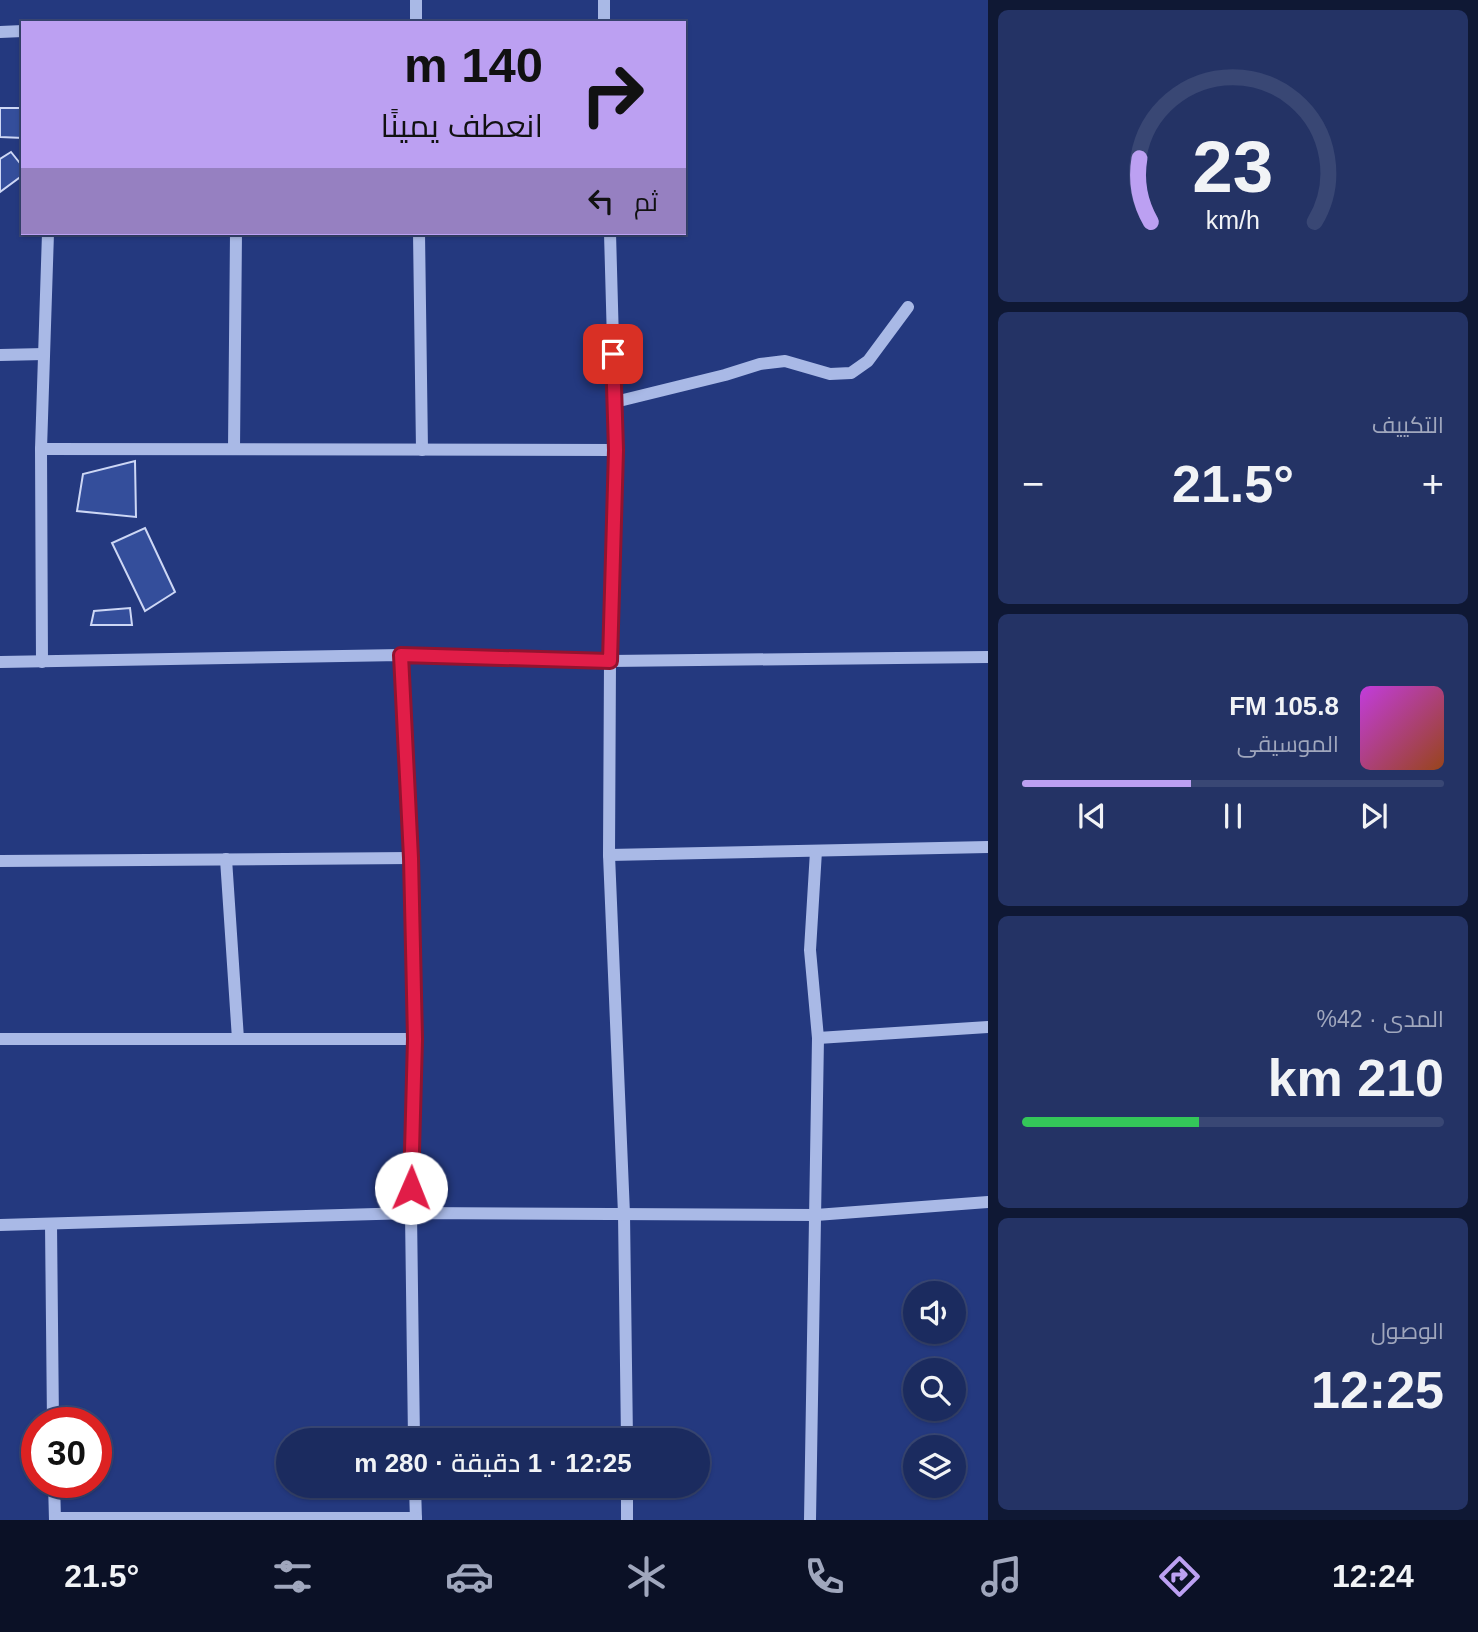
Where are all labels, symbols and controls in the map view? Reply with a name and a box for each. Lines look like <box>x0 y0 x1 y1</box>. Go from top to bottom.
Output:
text: 140 m <box>404 38 543 92</box>
icon: right <box>567 49 658 140</box>
text: انعطف يمينًا <box>380 108 543 144</box>
text: 23 <box>1193 126 1273 207</box>
icon: left <box>582 182 620 220</box>
text: ثم <box>634 187 658 217</box>
text: km/h <box>1206 206 1260 234</box>
pin <box>583 324 643 384</box>
icon: arrive <box>594 335 632 373</box>
text: التكييف <box>1372 412 1444 438</box>
text: 21.5° <box>1172 455 1294 513</box>
text: − <box>1022 463 1044 505</box>
text: + <box>1422 463 1444 505</box>
text: 105.8 FM <box>1229 691 1339 721</box>
text: الموسيقى <box>1237 731 1339 757</box>
icon: previous <box>1073 797 1111 835</box>
icon: pause <box>1214 797 1252 835</box>
icon: next <box>1355 797 1393 835</box>
text: المدى · 42% <box>1317 1006 1444 1032</box>
text: 210 km <box>1268 1049 1444 1107</box>
position arrow <box>374 1151 448 1225</box>
map controls <box>903 1281 966 1498</box>
button: sound <box>903 1281 966 1344</box>
text: الوصول <box>1371 1318 1444 1344</box>
button: search <box>903 1358 966 1421</box>
text: 12:25 <box>1311 1361 1444 1419</box>
speed limit sign: 30 <box>21 1407 112 1498</box>
button: layers <box>903 1435 966 1498</box>
text: 12:25 · 1 دقيقة · 280 m <box>354 1448 632 1478</box>
icon: filters <box>268 1552 317 1601</box>
icon: car <box>445 1552 494 1601</box>
icon: climate <box>622 1552 671 1601</box>
icon: phone <box>800 1552 849 1601</box>
icon: music <box>977 1552 1026 1601</box>
icon: directions <box>1155 1552 1204 1601</box>
text: 21.5° <box>64 1558 139 1594</box>
text: 12:24 <box>1332 1558 1414 1594</box>

